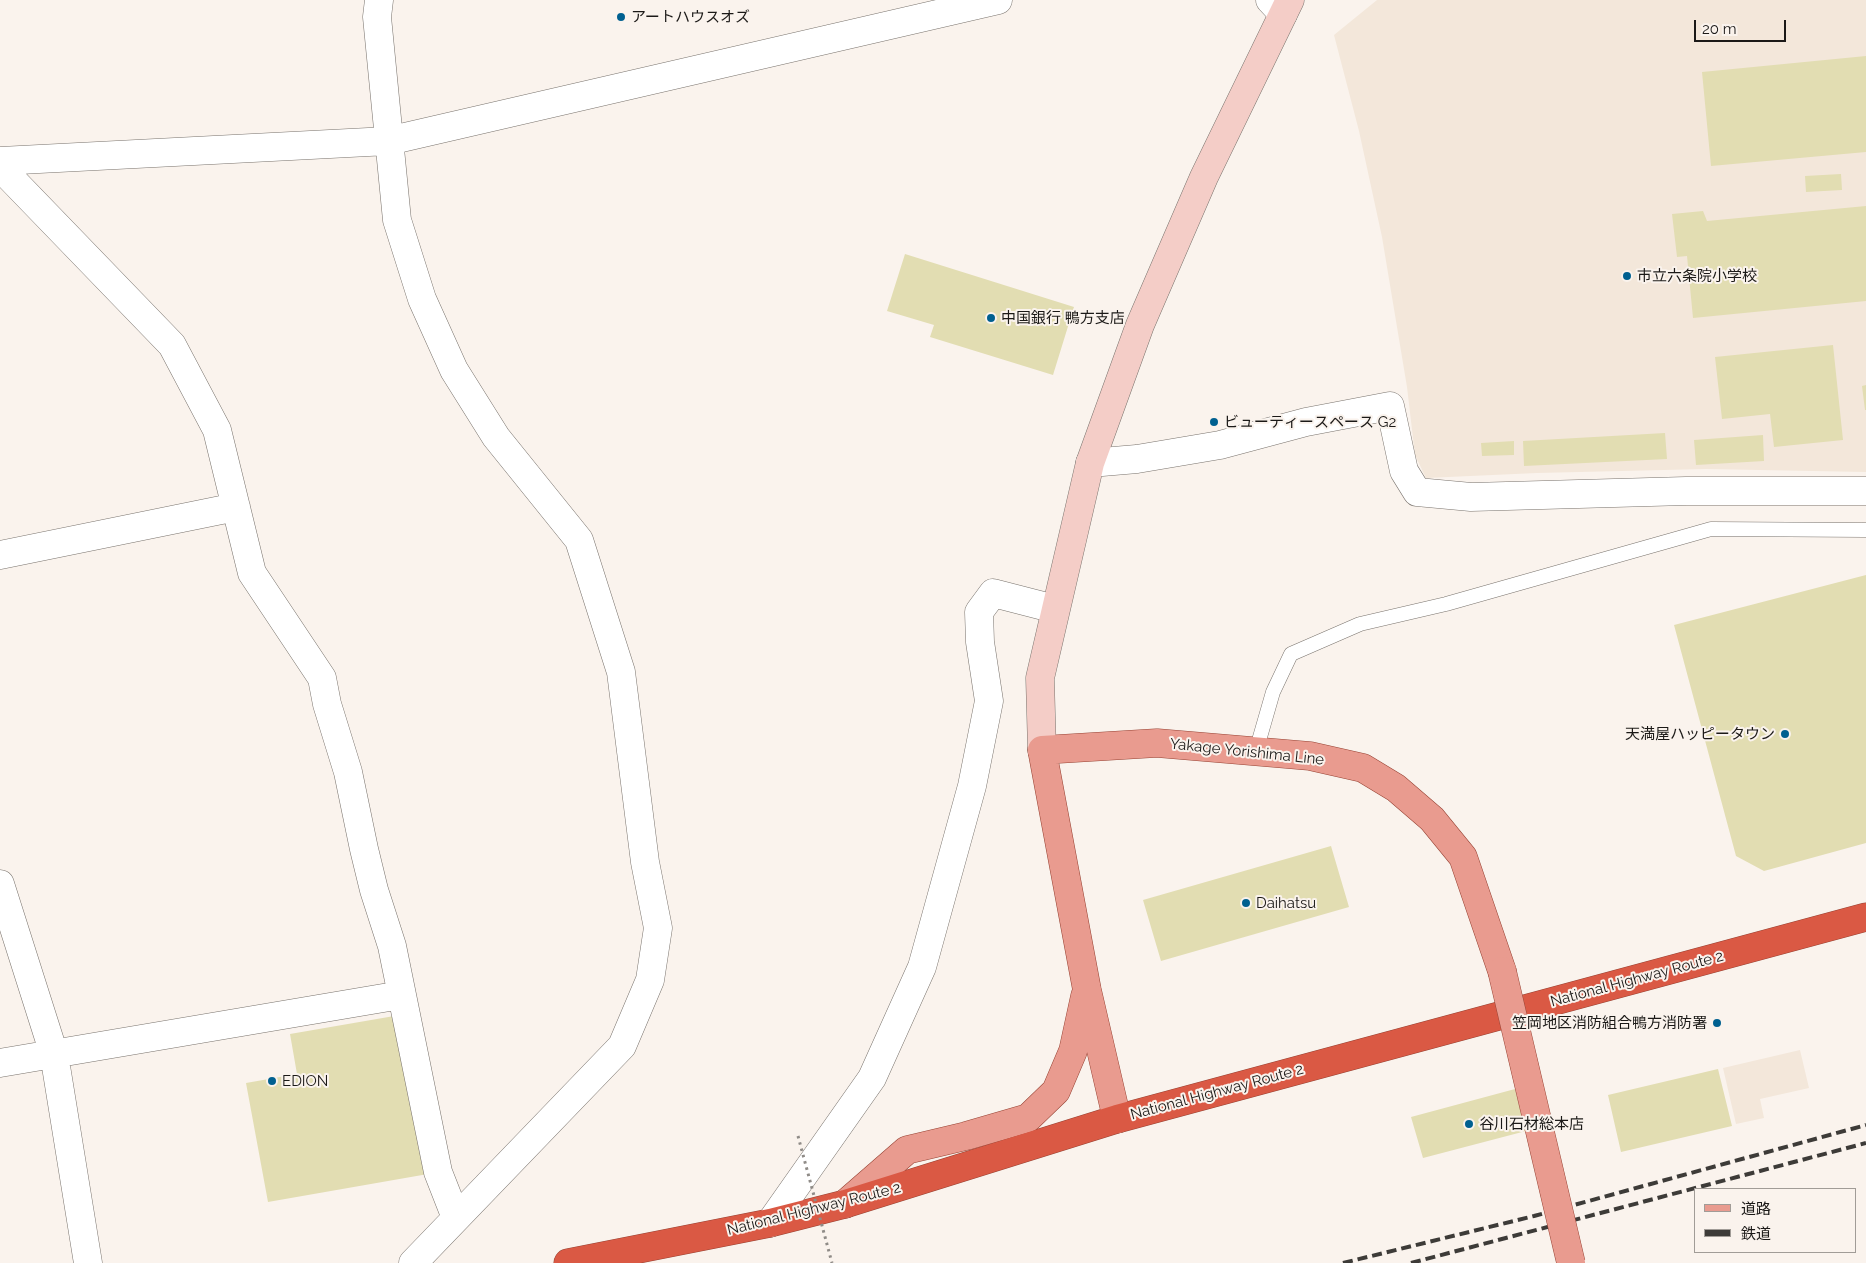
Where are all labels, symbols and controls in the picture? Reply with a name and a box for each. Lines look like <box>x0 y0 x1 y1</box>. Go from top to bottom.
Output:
place label: アートハウスオズ <box>631 8 750 26</box>
scale bar <box>1696 10 1788 42</box>
marker: アートハウスオズ <box>615 11 627 23</box>
text: 20 m <box>1702 20 1737 38</box>
place label: 市立六条院小学校 <box>1637 267 1757 285</box>
marker: 市立六条院小学校 <box>1621 270 1633 282</box>
place label: 中国銀行 鴨方支店 <box>1001 309 1125 327</box>
marker: 中国銀行 鴨方支店 <box>985 312 997 324</box>
place label: ビューティースペース G2 <box>1224 413 1396 431</box>
marker: ビューティースペース G2 <box>1208 416 1220 428</box>
place label: 天満屋ハッピータウン <box>1625 725 1775 743</box>
marker: 天満屋ハッピータウン <box>1779 728 1791 740</box>
street label: Yakage Yorishima Line <box>1169 735 1325 769</box>
place label: Daihatsu <box>1256 894 1316 912</box>
marker: Daihatsu <box>1240 897 1252 909</box>
street label: National Highway Route 2 <box>1548 947 1726 1011</box>
place label: 笠岡地区消防組合鴨方消防署 <box>1512 1014 1707 1032</box>
marker: 笠岡地区消防組合鴨方消防署 <box>1711 1017 1723 1029</box>
street label: National Highway Route 2 <box>1128 1060 1306 1124</box>
place label: EDION <box>282 1072 328 1090</box>
marker: EDION <box>266 1075 278 1087</box>
place label: 谷川石材総本店 <box>1479 1115 1584 1133</box>
marker: 谷川石材総本店 <box>1463 1118 1475 1130</box>
street label: National Highway Route 2 <box>725 1179 903 1239</box>
legend <box>1694 1188 1856 1253</box>
text: 道路 <box>1741 1200 1771 1218</box>
text: 鉄道 <box>1741 1225 1771 1243</box>

